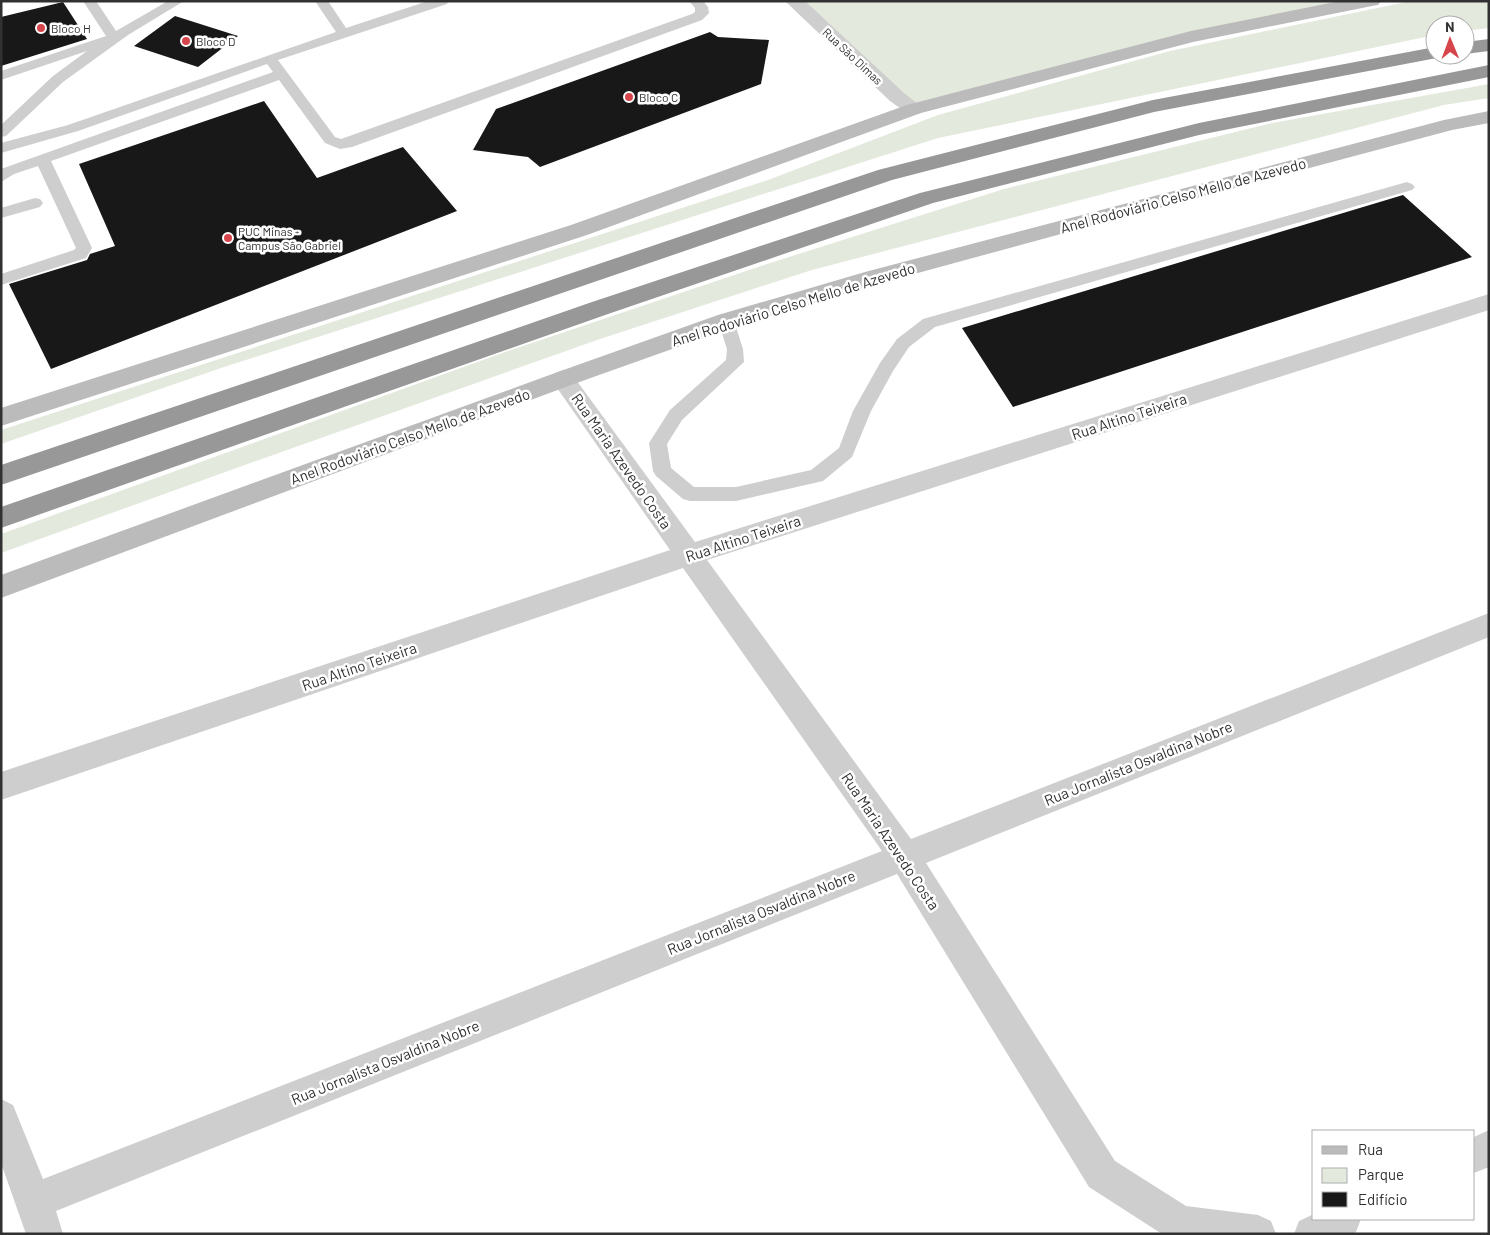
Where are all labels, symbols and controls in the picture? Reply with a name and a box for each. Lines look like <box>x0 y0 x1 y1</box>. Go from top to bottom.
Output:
north arrow <box>1425 15 1475 65</box>
text: N <box>1445 18 1455 35</box>
place label: Bloco H <box>51 21 91 35</box>
marker: Bloco H <box>35 22 47 34</box>
street label: Rua São Dimas <box>820 25 886 87</box>
place label: Bloco D <box>196 34 235 48</box>
marker: Bloco D <box>180 35 192 47</box>
place label: Bloco C <box>639 90 678 104</box>
marker: Bloco C <box>623 91 635 103</box>
street label: Anel Rodoviário Celso Mello de Azevedo <box>1058 153 1308 237</box>
place label: PUC Minas - Campus São Gabriel <box>238 224 341 252</box>
marker: PUC Minas - Campus São Gabriel <box>222 232 234 244</box>
street label: Anel Rodoviário Celso Mello de Azevedo <box>669 258 917 350</box>
street label: Anel Rodoviário Celso Mello de Azevedo <box>288 384 532 488</box>
street label: Rua Altino Teixeira <box>1069 389 1189 443</box>
street label: Rua Maria Azevedo Costa <box>568 390 676 532</box>
street label: Rua Altino Teixeira <box>683 511 803 565</box>
street label: Rua Altino Teixeira <box>299 638 419 694</box>
street label: Rua Jornalista Osvaldina Nobre <box>1041 717 1235 809</box>
street label: Rua Maria Azevedo Costa <box>838 769 944 913</box>
street label: Rua Jornalista Osvaldina Nobre <box>664 866 858 958</box>
street label: Rua Jornalista Osvaldina Nobre <box>288 1016 482 1108</box>
legend <box>1312 1130 1475 1220</box>
text: Rua <box>1358 1140 1383 1158</box>
text: Parque <box>1358 1165 1404 1183</box>
text: Edifício <box>1358 1190 1407 1208</box>

